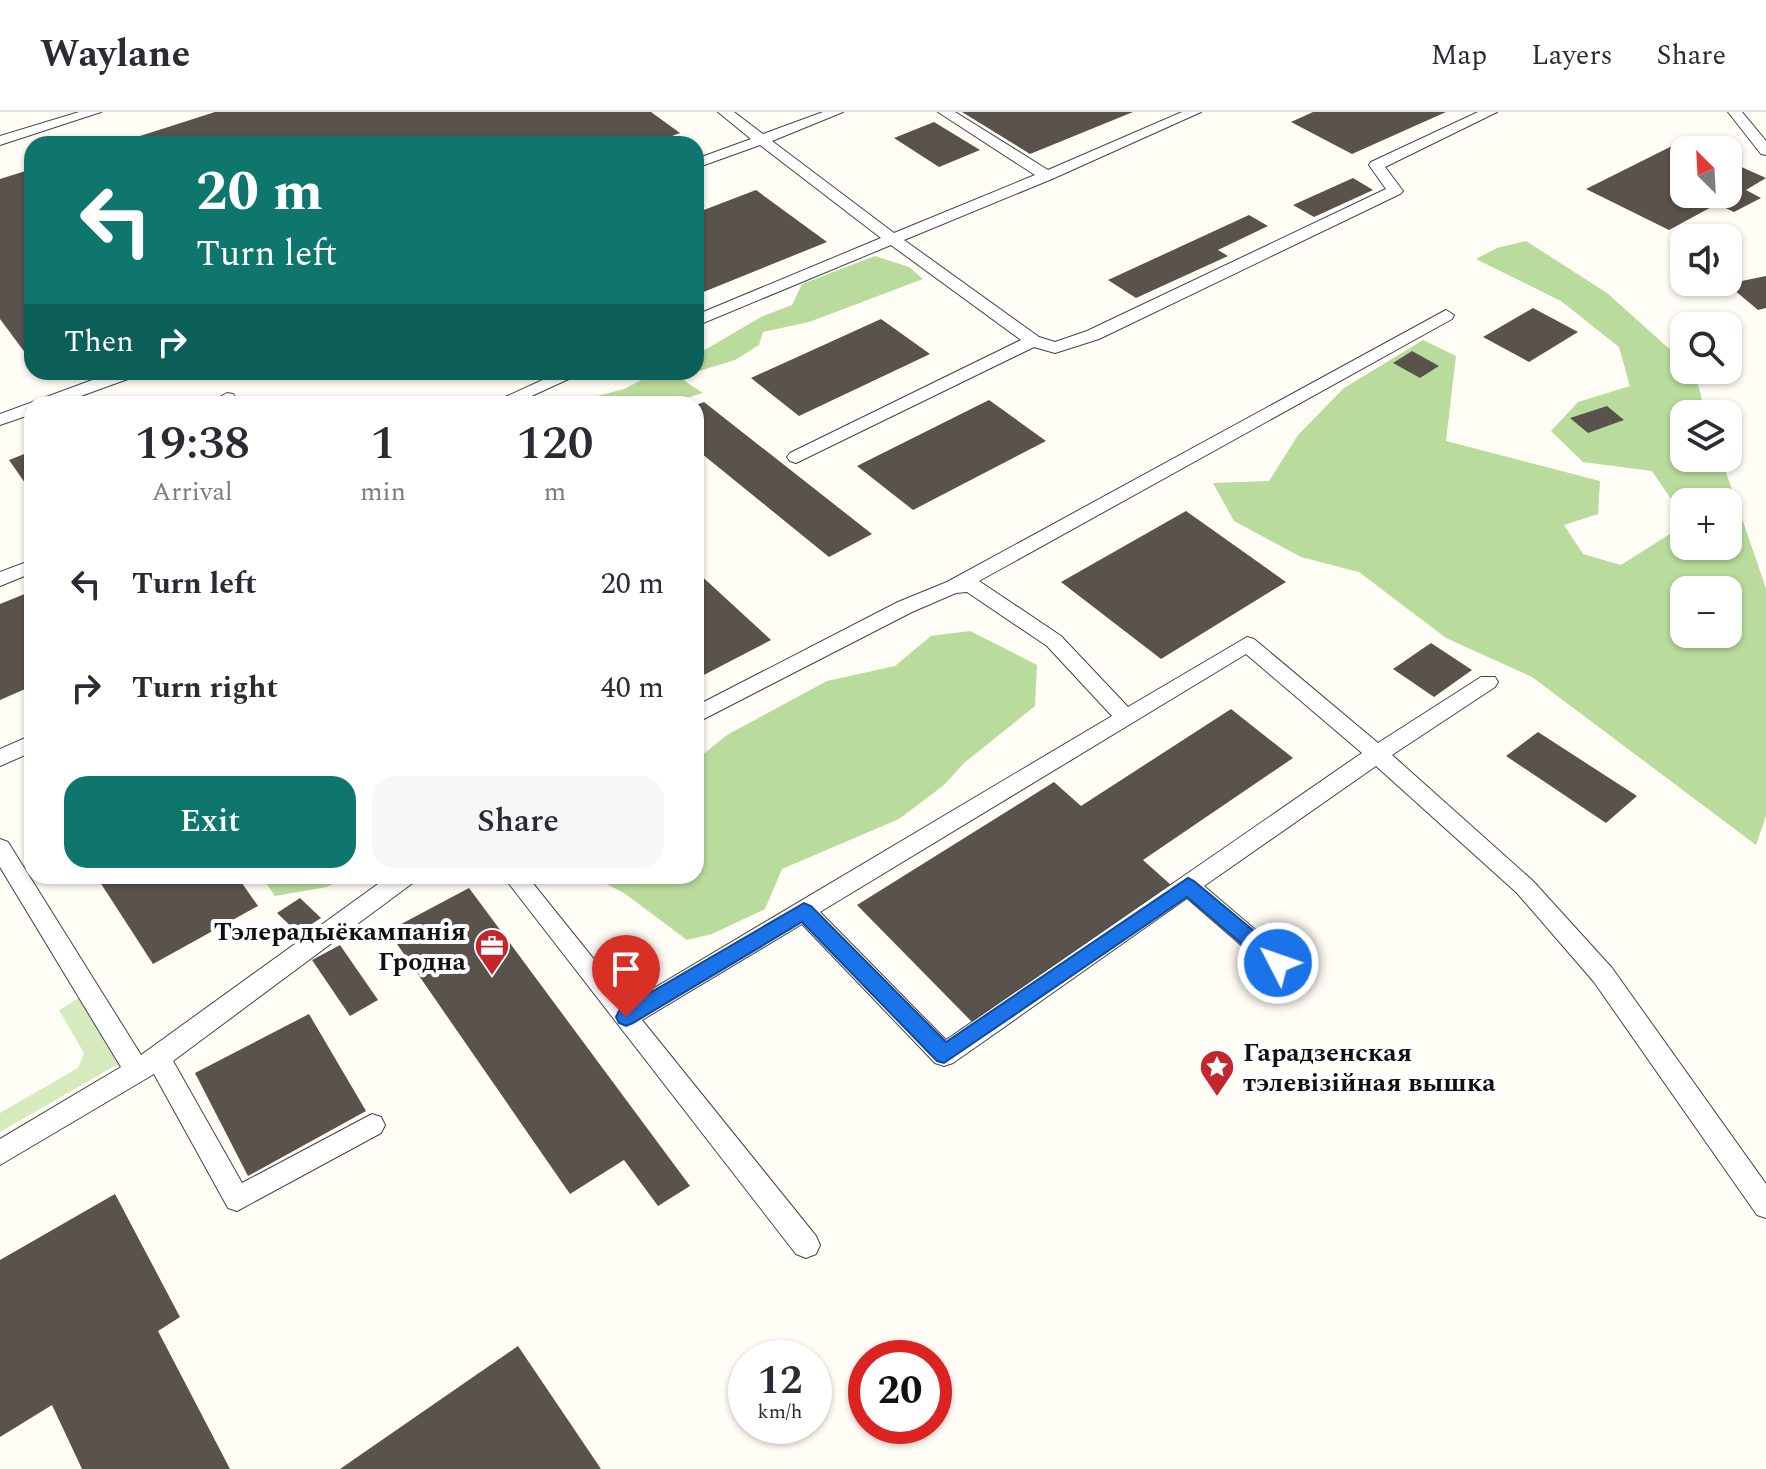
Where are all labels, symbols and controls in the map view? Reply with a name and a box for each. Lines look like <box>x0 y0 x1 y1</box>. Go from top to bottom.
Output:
text: Waylane <box>40 26 190 84</box>
text: Map <box>1431 34 1487 77</box>
text: Layers <box>1531 34 1613 77</box>
text: Share <box>1657 34 1726 77</box>
north arrow <box>1670 136 1742 208</box>
map controls <box>1670 136 1742 648</box>
text: 20 m <box>196 150 323 235</box>
icon: left <box>64 168 168 272</box>
button: sound <box>1670 224 1742 296</box>
text: Turn left <box>196 227 337 282</box>
button: search <box>1670 312 1742 384</box>
text: Then <box>64 319 134 365</box>
icon: right <box>150 320 194 364</box>
button: layers <box>1670 400 1742 472</box>
text: 19:38 <box>134 407 250 480</box>
text: 1 <box>370 407 396 480</box>
text: 120 <box>516 407 594 480</box>
text: Arrival <box>152 472 233 512</box>
text: min <box>360 472 406 512</box>
text: m <box>544 472 566 512</box>
button: + <box>1670 488 1742 560</box>
text: Turn left <box>132 561 257 607</box>
text: 20 m <box>601 561 664 607</box>
icon: left <box>64 562 108 606</box>
button: − <box>1670 576 1742 648</box>
text: Turn right <box>132 665 278 711</box>
text: 40 m <box>601 665 664 711</box>
icon: right <box>64 666 108 710</box>
button: Exit <box>64 776 356 868</box>
button: Share <box>372 776 664 868</box>
place label: Тэлерадыёкампанія Гродна <box>214 912 467 982</box>
position arrow <box>1236 921 1320 1005</box>
office icon: Тэлерадыёкампанія Гродна <box>473 927 511 977</box>
pin <box>592 935 660 1017</box>
icon: arrive <box>604 947 648 991</box>
place label: Гарадзенская тэлевізійная вышка <box>1243 1033 1496 1103</box>
place icon: Гарадзенская тэлевізійная вышка <box>1198 1048 1236 1098</box>
speed limit sign: 20 <box>848 1340 952 1444</box>
text: 12 <box>758 1351 802 1412</box>
text: km/h <box>758 1397 803 1427</box>

